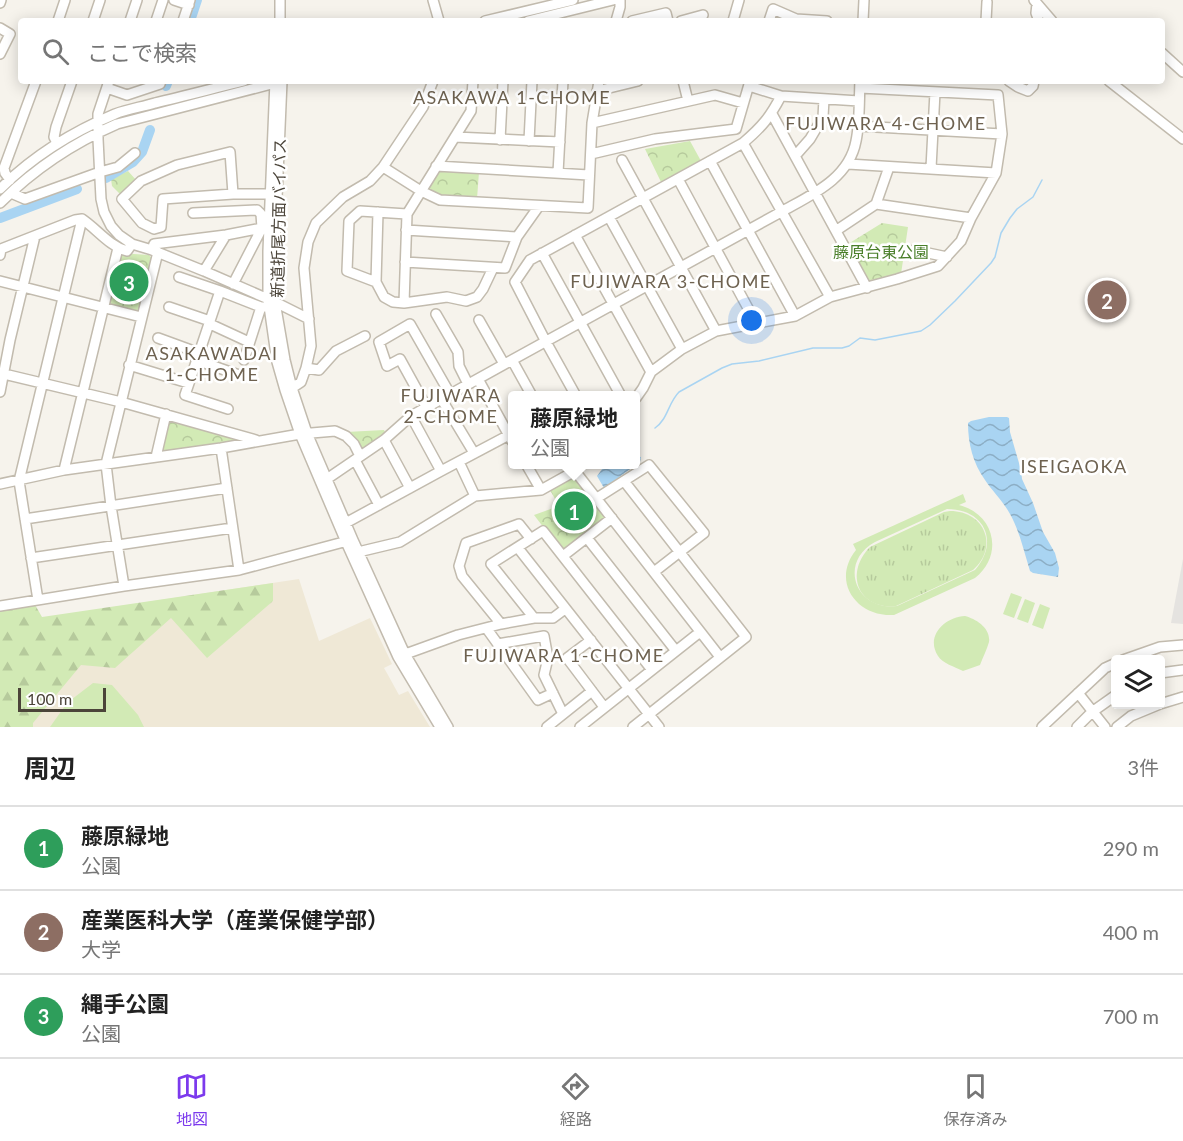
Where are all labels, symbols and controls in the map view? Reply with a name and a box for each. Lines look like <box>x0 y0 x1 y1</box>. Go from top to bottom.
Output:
search box <box>18 18 1165 84</box>
icon: search <box>39 35 72 68</box>
text: ここで検索 <box>87 39 197 66</box>
district label: ASAKAWA 1-CHOME <box>413 86 611 108</box>
district label: FUJIWARA 4-CHOME <box>785 112 987 134</box>
street label: 新道折尾方面バイパス <box>267 138 289 298</box>
park label: 藤原台東公園 <box>833 242 929 261</box>
pin: 3 <box>110 260 148 304</box>
district label: FUJIWARA 3-CHOME <box>570 270 772 292</box>
pin: 2 <box>1088 278 1126 322</box>
your location <box>737 306 766 335</box>
district label: ASAKAWADAI 1-CHOME <box>146 342 278 385</box>
district label: FUJIWARA 2-CHOME <box>400 384 502 427</box>
popup <box>508 391 640 469</box>
text: 藤原緑地 <box>530 404 618 431</box>
text: 公園 <box>530 435 570 459</box>
district label: ISEIGAOKA <box>1020 455 1128 477</box>
pin: 1 <box>554 488 594 534</box>
district label: FUJIWARA 1-CHOME <box>463 644 665 666</box>
map controls <box>1111 655 1165 709</box>
button: layers <box>1111 655 1165 709</box>
scale bar <box>18 685 106 712</box>
text: 100 m <box>27 689 72 708</box>
text: 周辺 <box>24 752 76 784</box>
text: 3件 <box>1127 755 1159 779</box>
text: 藤原緑地 <box>81 822 169 849</box>
text: 1 <box>38 836 49 860</box>
text: 290 m <box>1103 836 1159 860</box>
text: 公園 <box>81 853 121 877</box>
text: 産業医科大学（産業保健学部） <box>81 906 389 933</box>
text: 2 <box>38 920 49 944</box>
text: 400 m <box>1103 920 1159 944</box>
text: 大学 <box>81 937 121 961</box>
text: 縄手公園 <box>81 990 169 1017</box>
text: 3 <box>38 1004 49 1028</box>
text: 700 m <box>1103 1004 1159 1028</box>
text: 公園 <box>81 1021 121 1045</box>
tab: 地図 <box>175 1070 208 1130</box>
tab: 経路 <box>559 1070 592 1130</box>
tab: 保存済み <box>943 1070 1007 1130</box>

